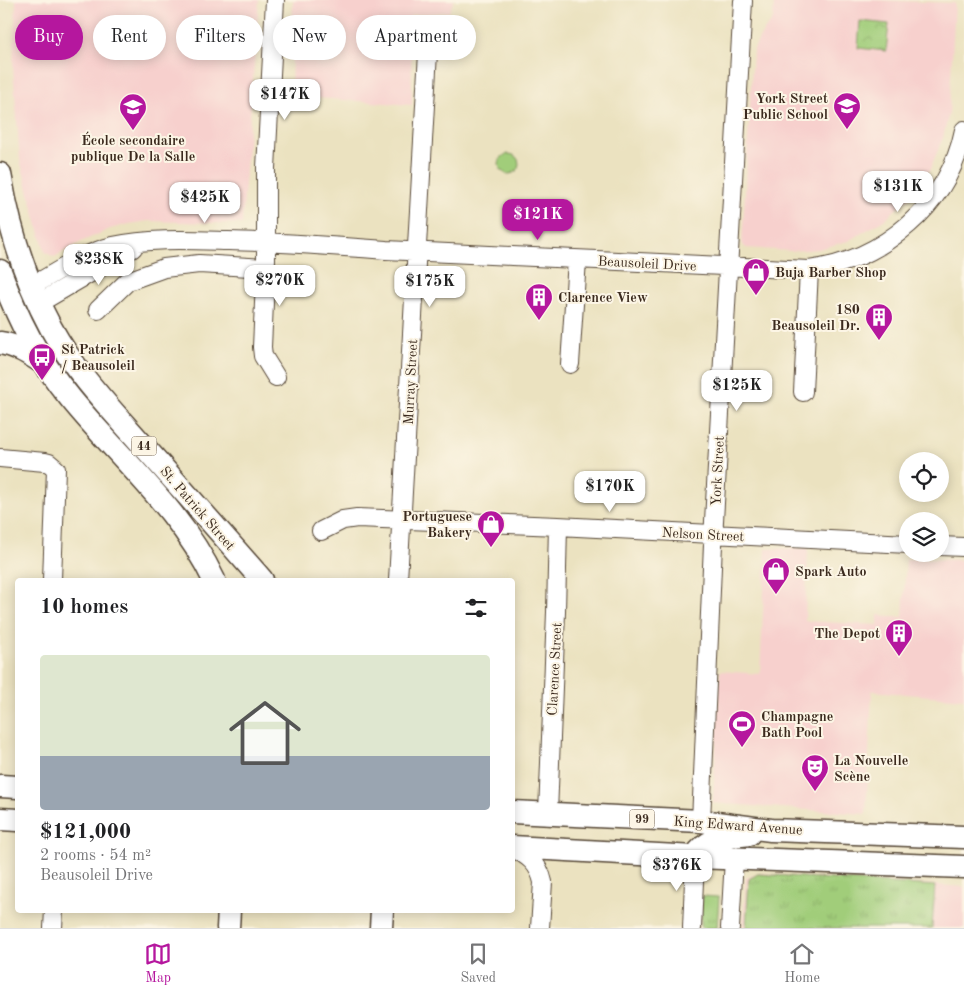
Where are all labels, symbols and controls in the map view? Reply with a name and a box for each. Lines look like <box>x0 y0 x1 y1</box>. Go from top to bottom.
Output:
chip: Buy <box>15 15 83 60</box>
chip: Rent <box>93 15 166 60</box>
chip: Filters <box>176 15 263 60</box>
chip: New <box>273 15 346 60</box>
chip: Apartment <box>356 15 476 60</box>
pin: $147K <box>250 78 320 121</box>
text: $147K <box>260 87 310 103</box>
school or university icon: York Street Public School <box>832 91 862 130</box>
school or university icon: École secondaire publique De la Salle <box>118 92 148 131</box>
place label: York Street Public School <box>743 92 828 122</box>
place label: École secondaire publique De la Salle <box>71 131 195 164</box>
pin: $131K <box>863 170 933 213</box>
text: $131K <box>873 179 923 195</box>
pin: $425K <box>170 182 240 224</box>
text: $425K <box>180 190 230 206</box>
pin: $121K <box>503 198 573 241</box>
text: $121K <box>513 207 563 223</box>
pin: $238K <box>64 244 134 286</box>
text: $238K <box>74 252 124 268</box>
street label: Beausoleil Drive <box>597 254 697 274</box>
shop icon: Buja Barber Shop <box>741 257 771 296</box>
pin: $270K <box>245 264 315 307</box>
pin: $175K <box>395 266 465 308</box>
place label: Buja Barber Shop <box>775 266 886 280</box>
text: $270K <box>255 273 305 289</box>
text: $175K <box>405 274 455 290</box>
building icon: Clarence View <box>524 282 554 321</box>
place label: Clarence View <box>558 291 648 305</box>
building icon: 180 Beausoleil Dr. <box>864 302 894 341</box>
place label: 180 Beausoleil Dr. <box>771 303 860 333</box>
street label: Murray Street <box>402 339 420 425</box>
bus stop icon: St Patrick / Beausoleil <box>27 342 57 381</box>
place label: St Patrick / Beausoleil <box>61 343 135 374</box>
pin: $125K <box>702 370 772 412</box>
text: $125K <box>712 378 762 394</box>
road number: 44 <box>132 436 156 456</box>
street label: York Street <box>709 436 727 506</box>
map controls <box>899 452 949 562</box>
button: locate <box>899 452 949 502</box>
street label: St. Patrick Street <box>157 464 237 553</box>
pin: $170K <box>575 470 645 513</box>
text: $170K <box>585 479 635 495</box>
shop icon: Portuguese Bakery <box>476 509 506 548</box>
place label: Portuguese Bakery <box>402 510 472 540</box>
button: layers <box>899 512 949 562</box>
street label: Nelson Street <box>661 526 745 544</box>
shop icon: Spark Auto <box>761 556 791 595</box>
place label: Spark Auto <box>795 565 867 579</box>
icon: filters <box>462 594 490 622</box>
text: 10 homes <box>40 597 128 618</box>
building icon: The Depot <box>884 618 914 657</box>
street label: Clarence Street <box>546 622 564 716</box>
place label: The Depot <box>814 627 880 641</box>
icon: home <box>220 688 310 778</box>
sports icon: Champagne Bath Pool <box>727 709 757 748</box>
place label: Champagne Bath Pool <box>761 710 833 740</box>
theatre icon: La Nouvelle Scène <box>800 753 830 792</box>
place label: La Nouvelle Scène <box>834 754 908 784</box>
road number: 99 <box>630 810 654 829</box>
street label: King Edward Avenue <box>673 815 803 837</box>
text: $121,000 <box>40 822 131 843</box>
text: 2 rooms · 54 m² <box>40 848 151 864</box>
pin: $376K <box>642 850 712 892</box>
text: $376K <box>652 858 702 874</box>
text: Beausoleil Drive <box>40 868 153 884</box>
tab: Map <box>144 940 172 987</box>
tab: Saved <box>460 940 496 987</box>
tab: Home <box>784 940 820 987</box>

